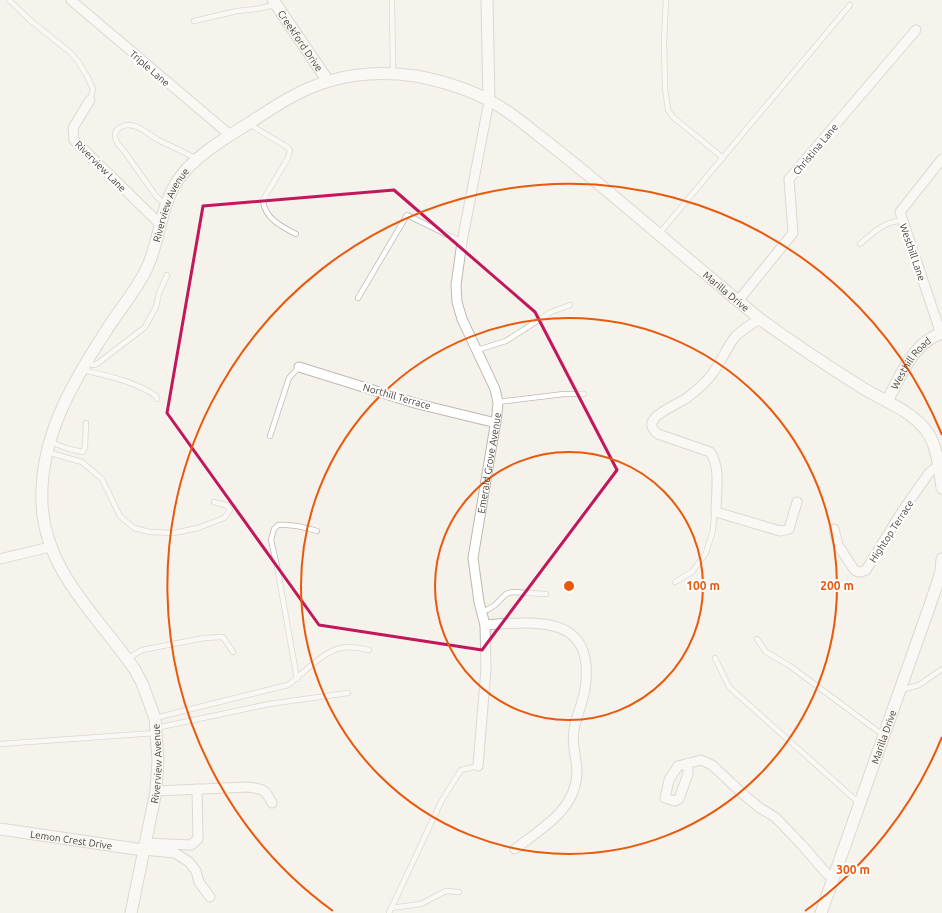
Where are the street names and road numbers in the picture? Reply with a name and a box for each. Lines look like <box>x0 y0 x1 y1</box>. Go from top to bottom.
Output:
street label: Creekford Drive <box>276 8 325 73</box>
street label: Triple Lane <box>127 48 172 89</box>
street label: Christina Lane <box>791 122 840 177</box>
street label: Riverview Lane <box>73 139 128 194</box>
street label: Riverview Avenue <box>151 166 191 243</box>
street label: Westhill Lane <box>898 222 927 282</box>
street label: Marilla Drive <box>701 269 751 314</box>
street label: Westhill Road <box>889 335 933 391</box>
street label: Northill Terrace <box>362 382 432 411</box>
street label: Emerald Grove Avenue <box>476 412 503 514</box>
street label: Hightop Terrace <box>867 498 916 565</box>
street label: Marilla Drive <box>869 708 898 765</box>
street label: Riverview Avenue <box>149 723 164 804</box>
street label: Lemon Crest Drive <box>29 828 113 851</box>

